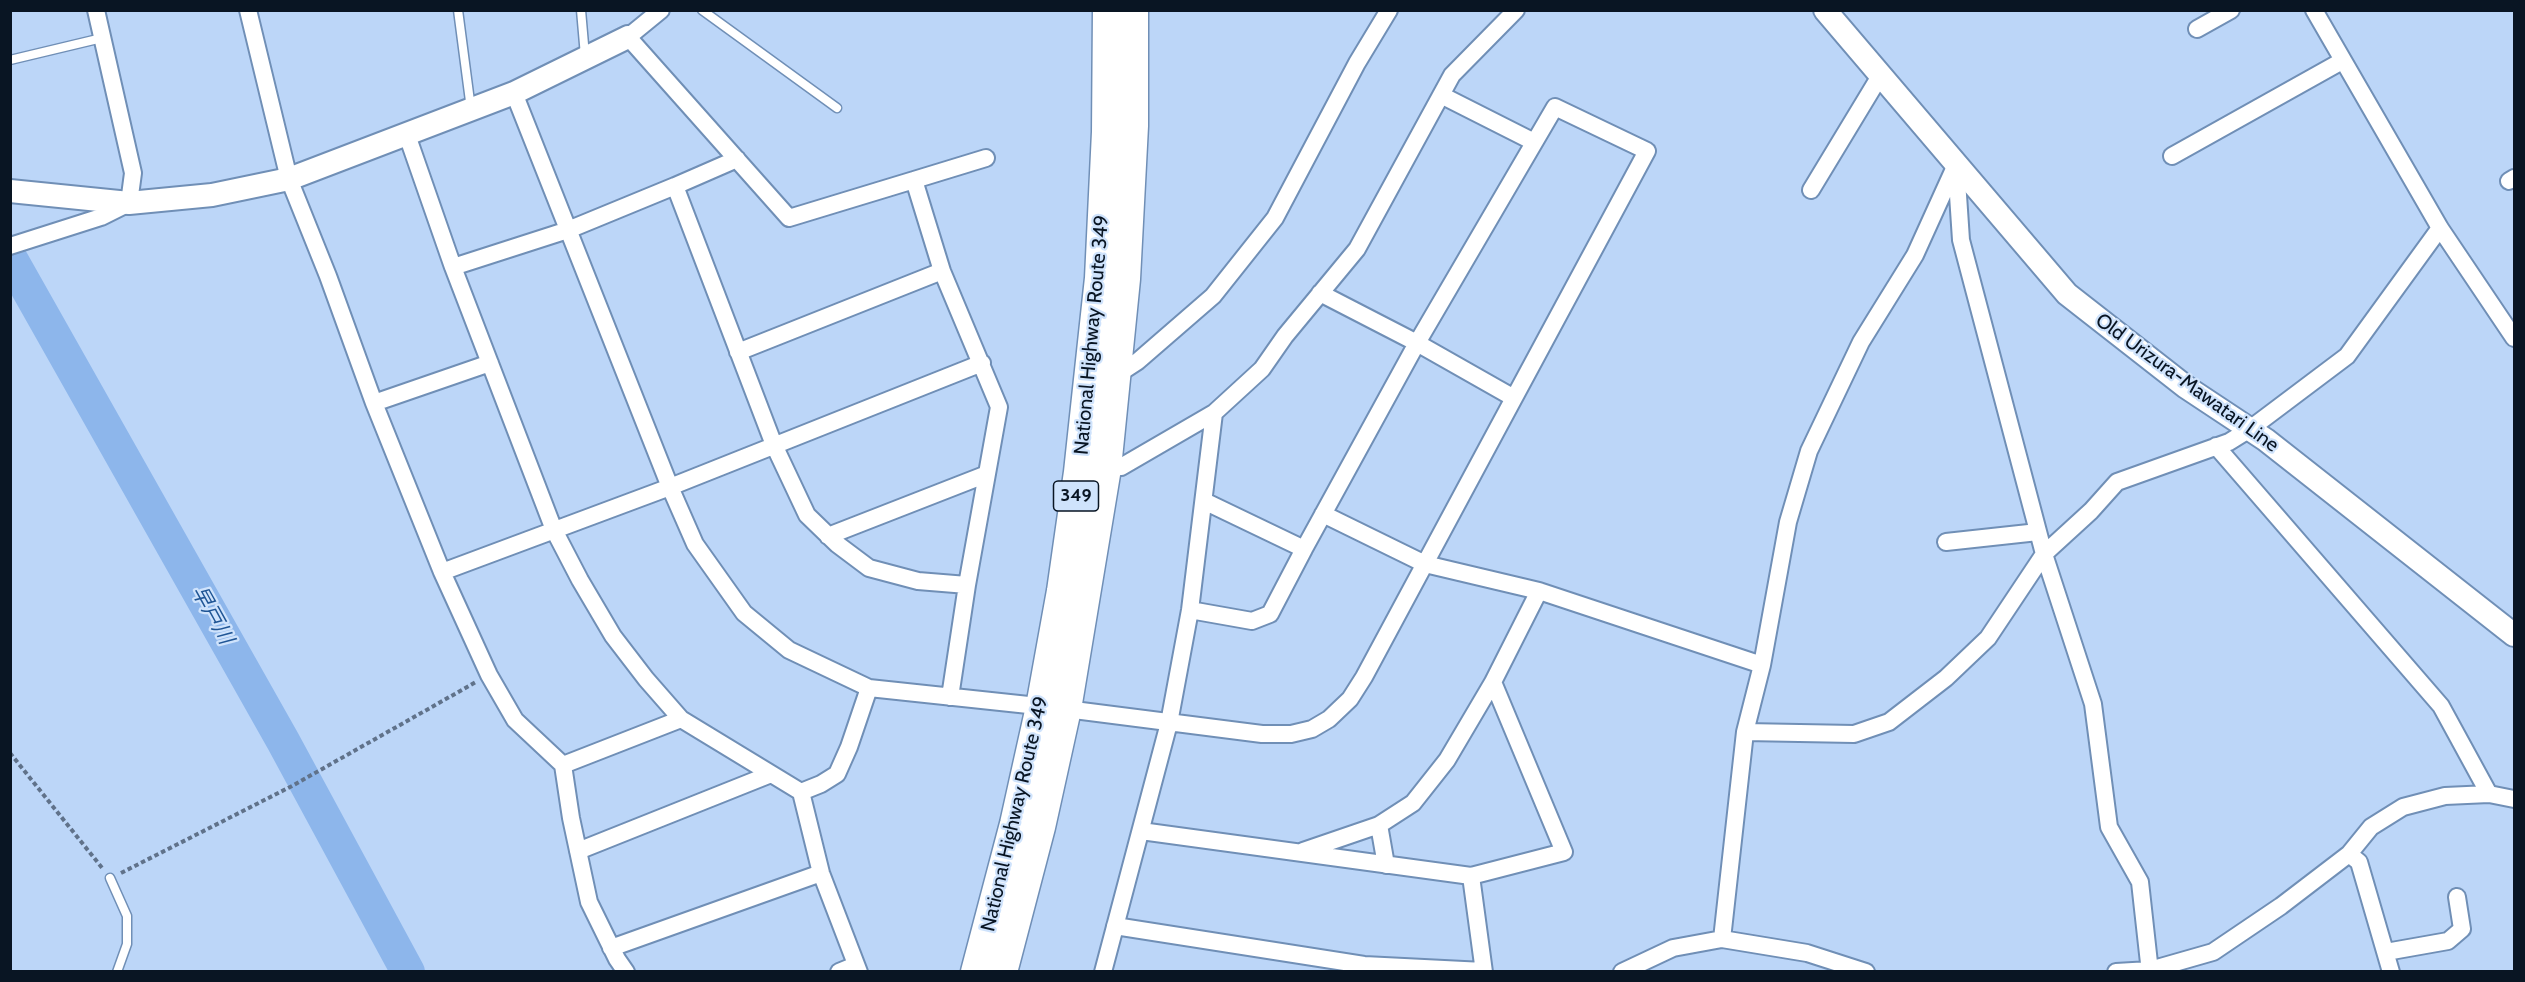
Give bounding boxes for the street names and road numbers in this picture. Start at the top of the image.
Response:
street label: National Highway Route 349 [1070,214,1114,456]
street label: Old Urizura-Mawatari Line [2091,308,2283,458]
road number: 349 [1054,481,1098,511]
street label: National Highway Route 349 [976,694,1054,934]

